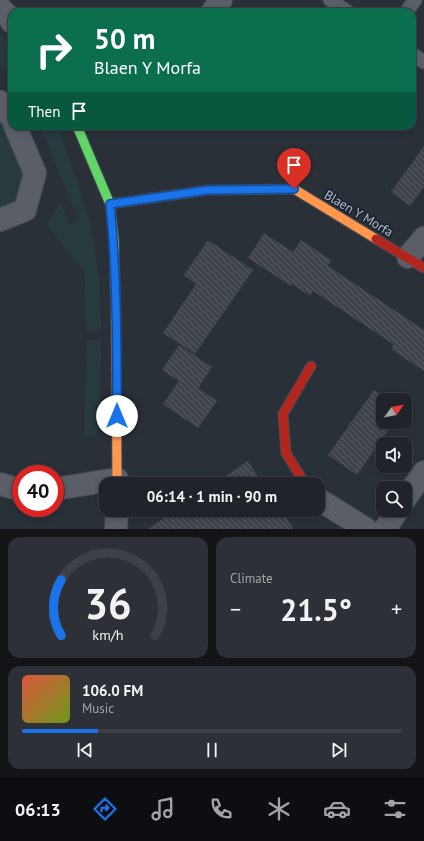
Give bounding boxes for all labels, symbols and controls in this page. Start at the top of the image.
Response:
text: 50 m [94,20,155,57]
icon: right [28,24,80,76]
text: Blaen Y Morfa [94,56,201,79]
icon: arrive [68,100,90,122]
text: Then [28,102,60,121]
pin [277,148,311,189]
icon: arrive [283,154,305,176]
street label: Blaen Y Morfa [321,186,396,241]
north arrow [376,393,412,429]
map controls [376,393,412,517]
position arrow [96,395,138,437]
button: sound [376,437,412,473]
speed limit sign: 40 [12,465,64,517]
button: search [376,481,412,517]
text: 06:14 · 1 min · 90 m [147,487,277,506]
text: Climate [230,570,273,587]
text: 36 [84,576,132,629]
text: 21.5° [280,590,352,629]
text: − [230,595,241,623]
text: + [391,595,402,623]
text: km/h [92,624,124,643]
text: 106.0 FM [82,681,143,700]
text: Music [82,700,114,717]
icon: previous [74,739,96,761]
icon: pause [201,739,223,761]
icon: next [328,739,350,761]
icon: directions [91,795,119,823]
icon: music [149,795,177,823]
icon: phone [207,795,235,823]
icon: climate [265,795,293,823]
icon: car [323,795,351,823]
icon: filters [381,795,409,823]
text: 06:13 [15,798,61,821]

